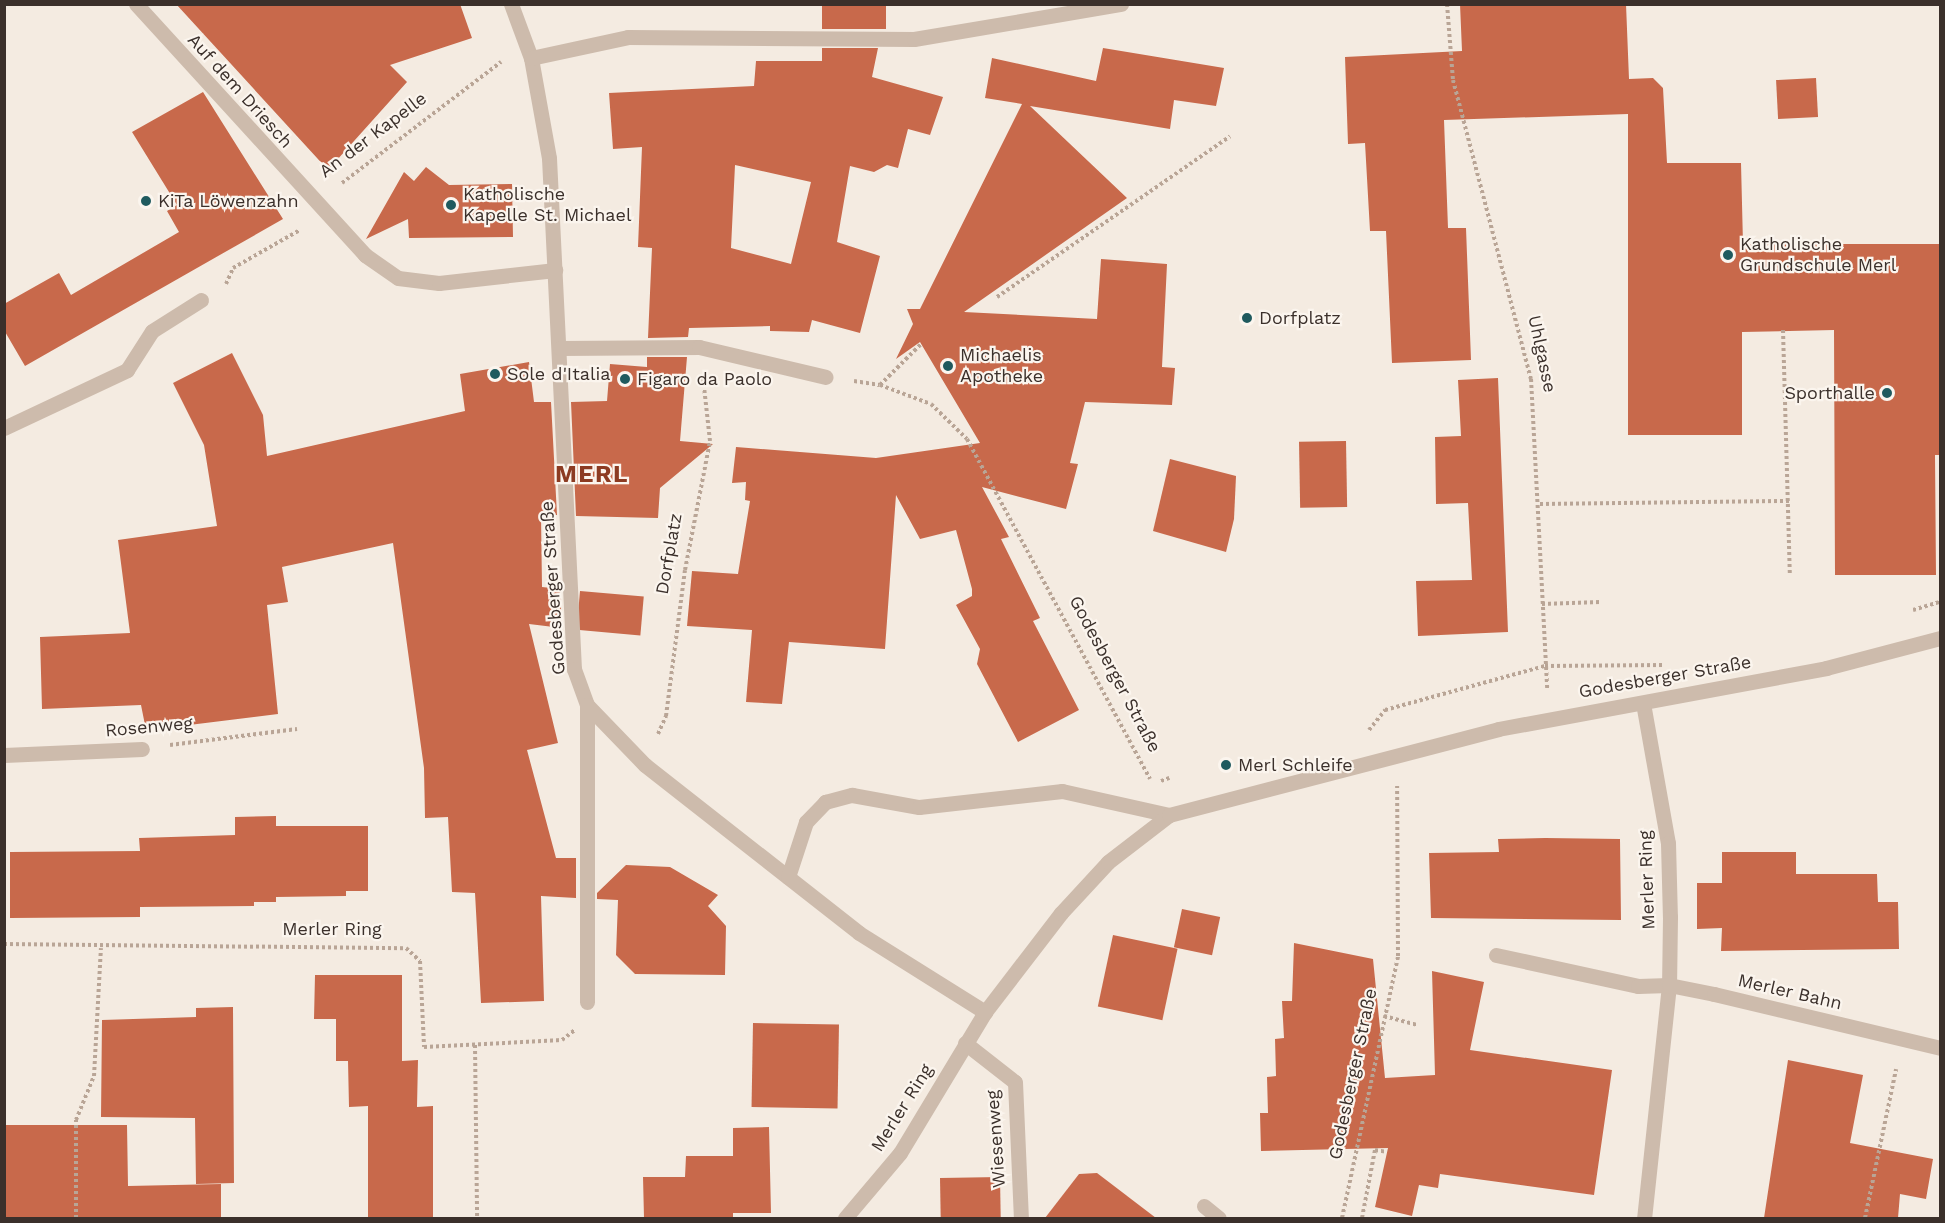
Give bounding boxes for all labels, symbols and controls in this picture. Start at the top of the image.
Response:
street label: Auf dem Driesch [183,29,297,153]
street label: An der Kapelle [315,88,431,182]
place label: Katholische Kapelle St. Michael [463,184,631,226]
place label: KiTa Löwenzahn [158,190,299,212]
marker: KiTa Löwenzahn [139,194,153,208]
marker: Katholische Kapelle St. Michael [444,198,458,212]
place label: Katholische Grundschule Merl [1740,234,1896,276]
marker: Katholische Grundschule Merl [1721,248,1735,262]
place label: Dorfplatz [1259,307,1341,329]
marker: Dorfplatz [1240,311,1254,325]
street label: Uhlgasse [1523,313,1561,395]
place label: Michaelis Apotheke [960,345,1043,388]
marker: Michaelis Apotheke [941,359,955,373]
place label: Sole d'Italia [507,363,610,385]
marker: Sole d'Italia [488,367,502,381]
place label: Figaro da Paolo [637,368,772,390]
marker: Figaro da Paolo [618,372,632,386]
place label: Sporthalle [1784,382,1875,404]
marker: Sporthalle [1880,386,1894,400]
district label: MERL [555,461,629,489]
street label: Godesberger Straße [536,500,570,676]
street label: Dorfplatz [651,512,687,596]
street label: Godesberger Straße [1064,592,1166,756]
street label: Godesberger Straße [1577,651,1753,703]
street label: Rosenweg [104,712,194,742]
place label: Merl Schleife [1238,754,1353,776]
marker: Merl Schleife [1219,758,1233,772]
street label: Merler Ring [1634,830,1660,930]
street label: Merler Ring [282,918,382,940]
street label: Merler Bahn [1736,969,1844,1015]
street label: Godesberger Straße [1324,986,1382,1162]
street label: Merler Ring [866,1060,938,1156]
street label: Wiesenweg [982,1089,1010,1189]

